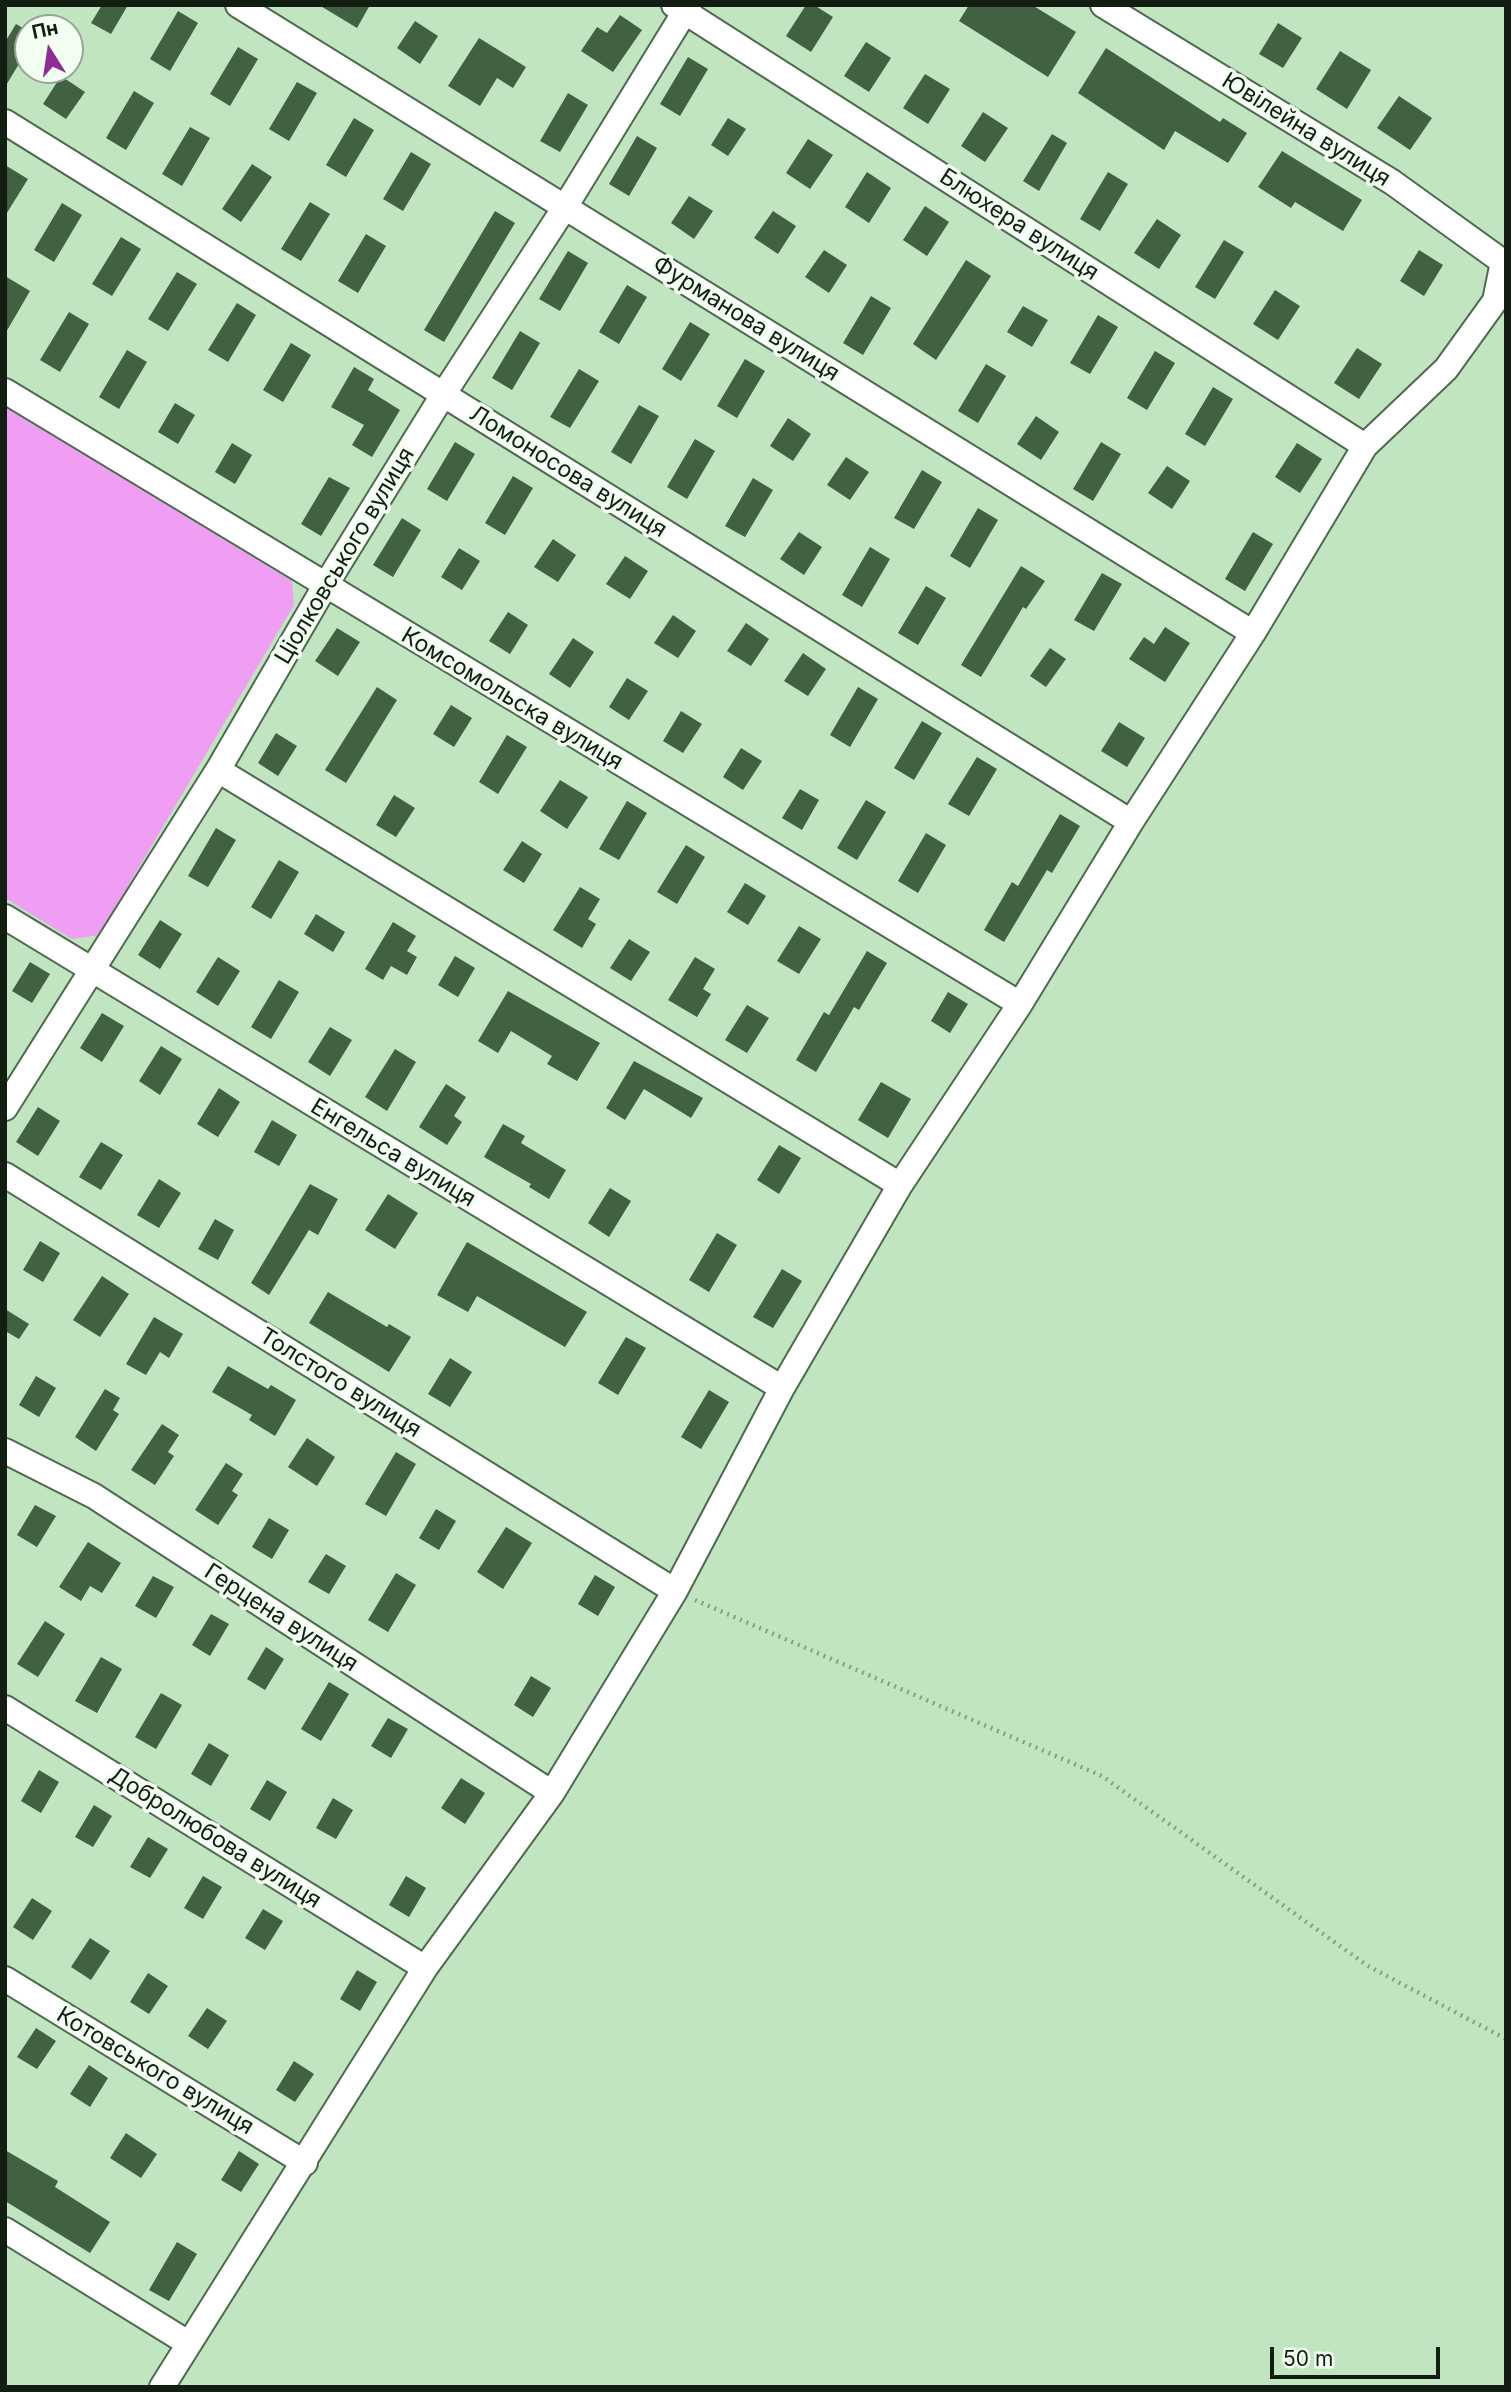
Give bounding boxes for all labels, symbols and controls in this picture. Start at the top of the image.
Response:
north arrow [14,14,84,84]
text: Пн [30,16,60,44]
street label: Ювілейна вулиця [1217,67,1395,193]
street label: Блюхера вулиця [934,163,1104,287]
street label: Фурманова вулиця [648,250,844,388]
street label: Ломоносова вулиця [464,400,672,544]
street label: Ціолковського вулиця [269,443,421,669]
street label: Комсомольска вулиця [396,622,628,776]
street label: Енгельса вулиця [306,1093,480,1213]
street label: Толстого вулиця [254,1322,426,1444]
street label: Герцена вулиця [199,1558,363,1678]
street label: Добролюбова вулиця [104,1761,326,1915]
street label: Котовського вулиця [51,2001,259,2141]
scale bar [1273,2332,1443,2376]
text: 50 m [1283,2346,1333,2371]

